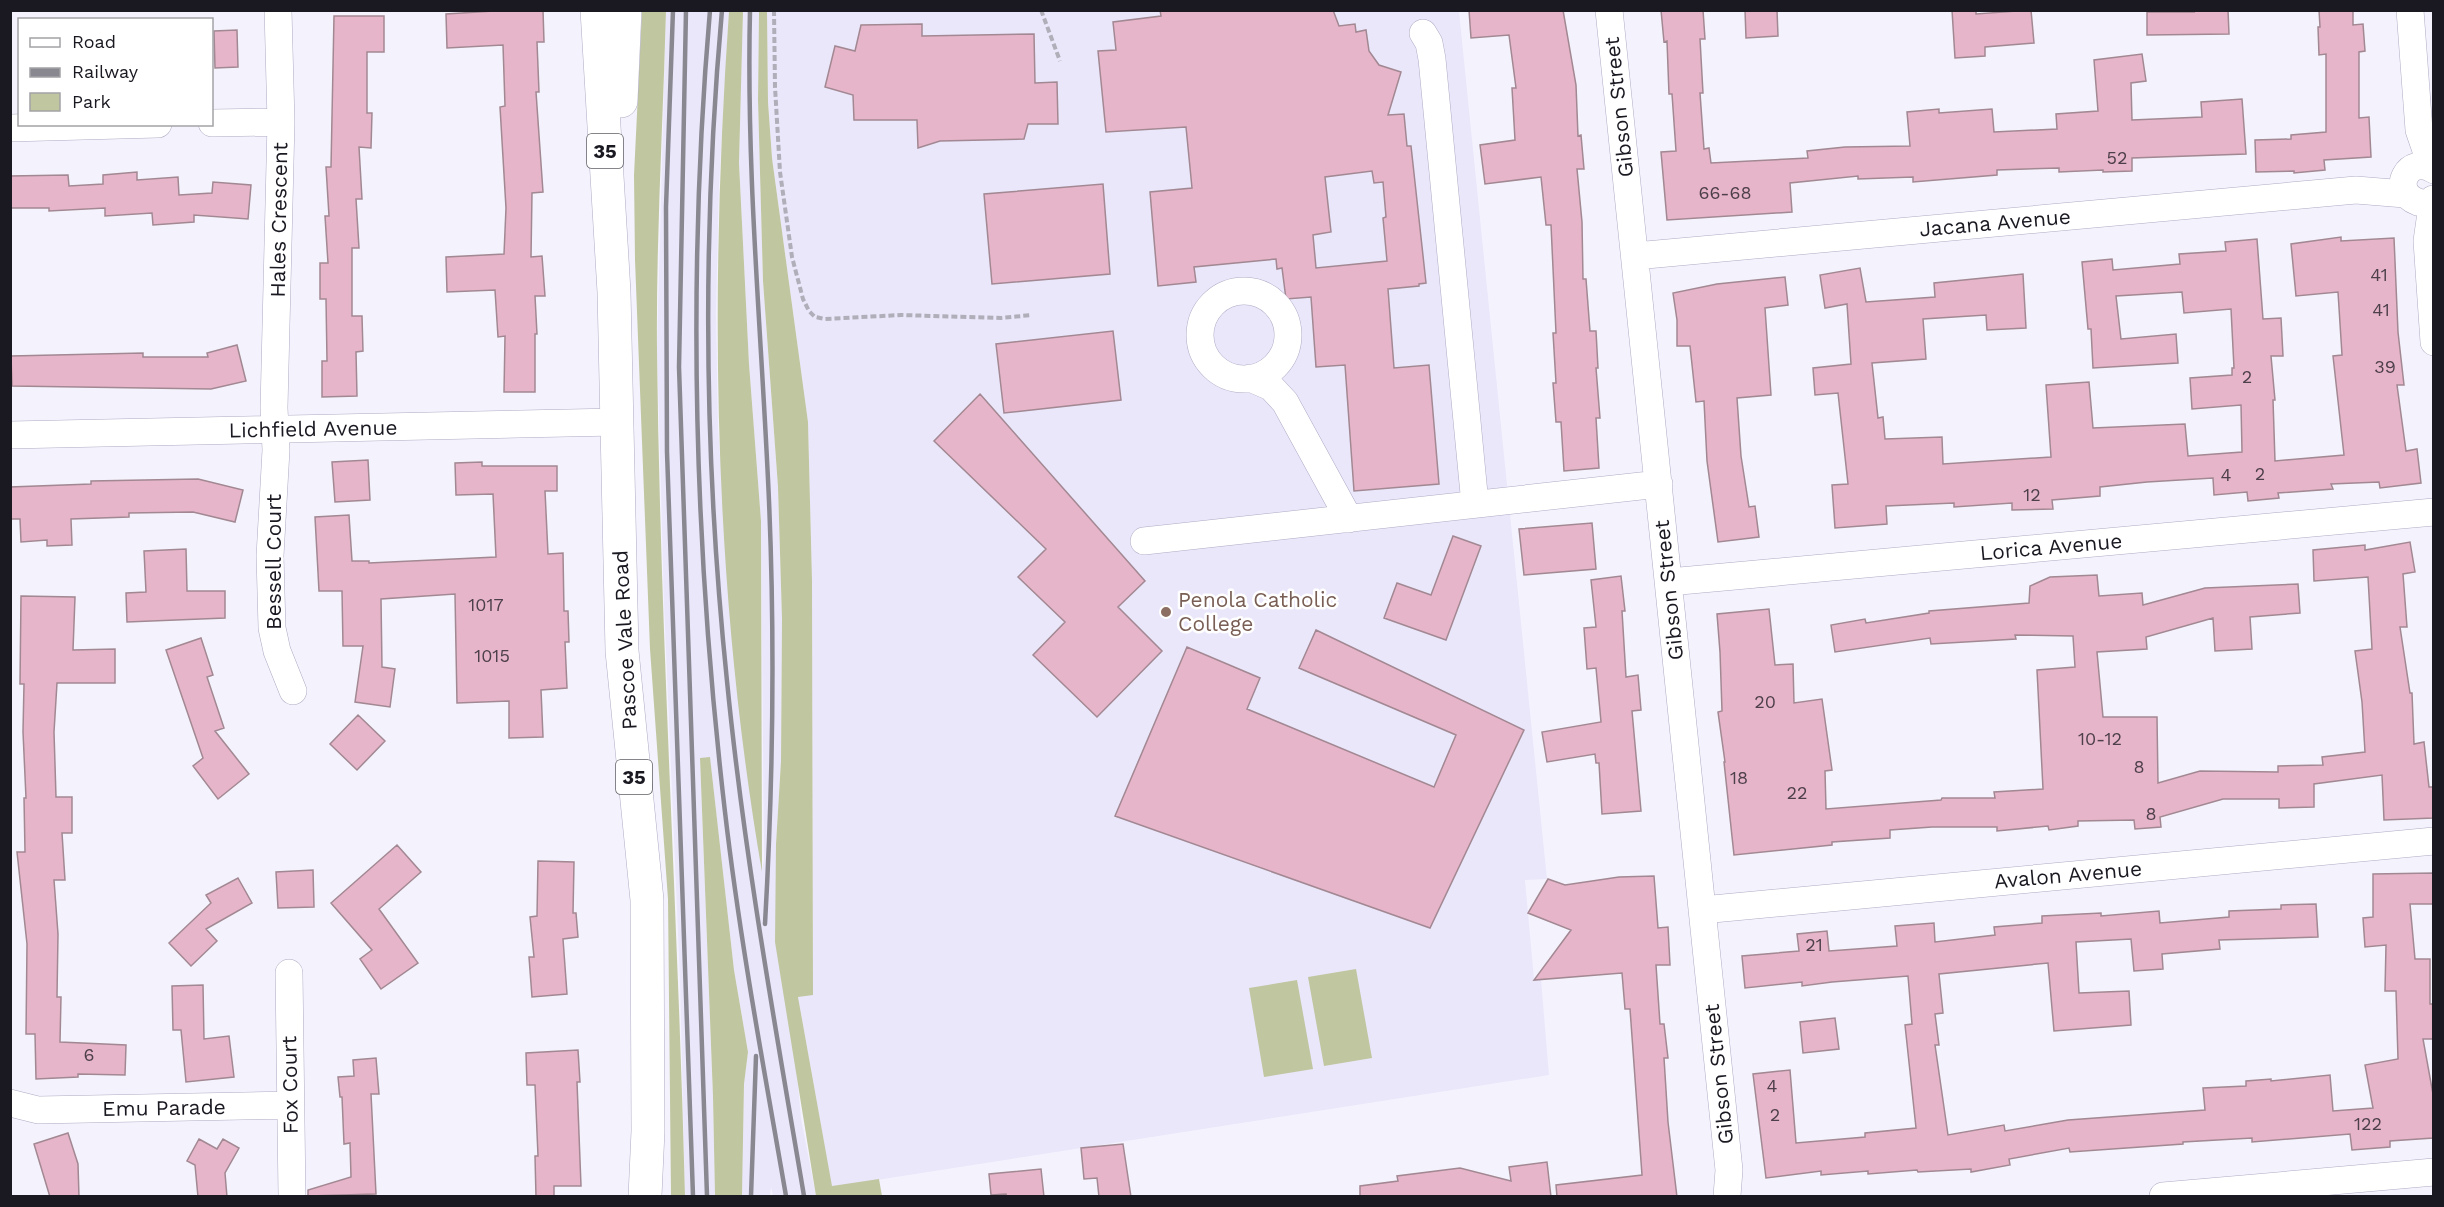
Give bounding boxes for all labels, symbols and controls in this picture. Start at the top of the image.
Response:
legend [18,18,213,126]
text: Road [72,31,116,52]
street label: Gibson Street [1599,35,1638,178]
text: Railway [72,61,139,82]
text: Park [72,91,111,112]
road number: 35 [587,134,623,168]
street label: Hales Crescent [265,142,292,298]
house number: 52 [2107,147,2127,168]
house number: 66-68 [1698,182,1752,203]
street label: Jacana Avenue [1918,203,2072,242]
house number: 41 [2370,264,2388,285]
house number: 41 [2372,299,2390,320]
house number: 39 [2374,356,2396,377]
house number: 2 [2242,366,2252,387]
street label: Lichfield Avenue [228,415,398,442]
house number: 2 [2255,463,2265,484]
house number: 4 [2221,464,2232,485]
house number: 12 [2023,484,2041,505]
street label: Bessell Court [261,494,286,630]
street label: Gibson Street [1649,518,1688,661]
street label: Lorica Avenue [1979,528,2123,565]
street label: Pascoe Vale Road [607,550,642,731]
place label: Penola Catholic College [1178,587,1337,636]
house number: 1017 [468,594,504,615]
marker: Penola Catholic College [1159,605,1173,619]
house number: 1015 [474,645,510,666]
house number: 20 [1754,691,1776,712]
house number: 10-12 [2078,728,2122,749]
house number: 8 [2133,756,2145,777]
road number: 35 [616,760,652,794]
house number: 18 [1730,767,1748,788]
house number: 22 [1787,782,1808,803]
house number: 8 [2145,803,2157,824]
street label: Avalon Avenue [1993,856,2143,893]
house number: 21 [1805,934,1823,955]
street label: Gibson Street [1699,1002,1738,1145]
street label: Fox Court [276,1035,303,1134]
house number: 6 [84,1044,94,1065]
house number: 4 [1767,1075,1778,1096]
street label: Emu Parade [102,1094,226,1121]
house number: 2 [1770,1104,1780,1125]
house number: 122 [2354,1113,2382,1134]

